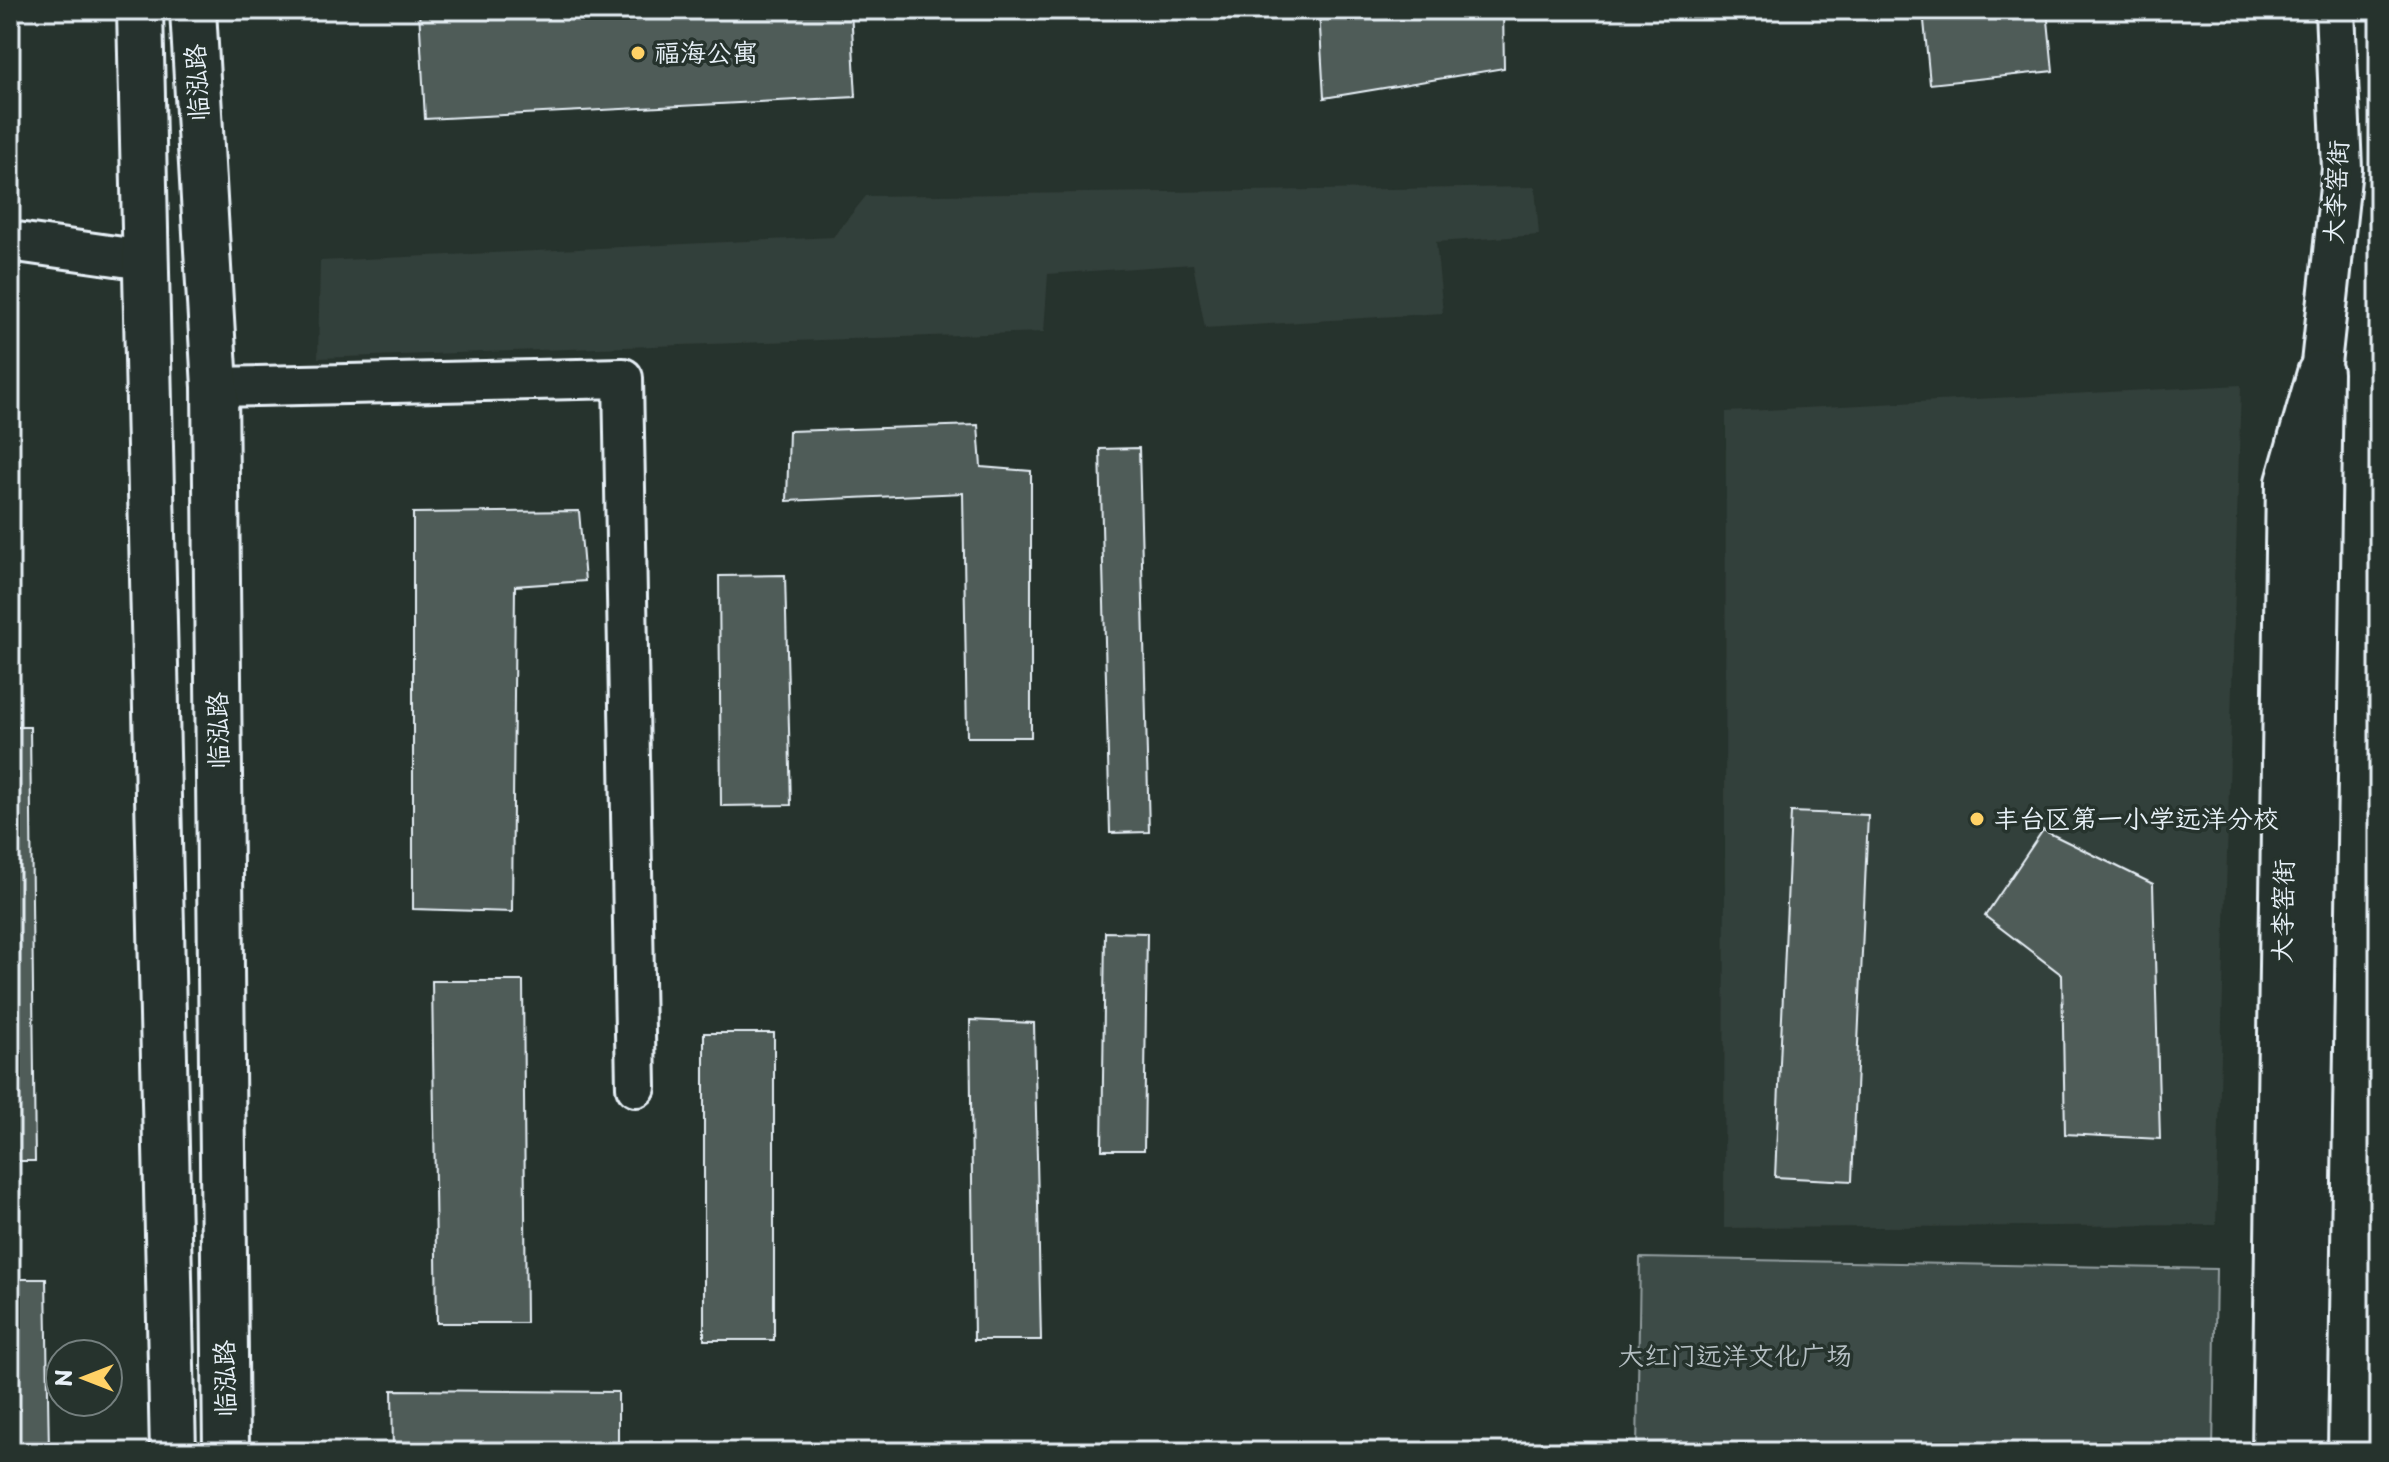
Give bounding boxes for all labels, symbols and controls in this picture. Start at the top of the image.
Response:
place label: 福海公寓 [654,32,758,71]
street label: 临泓路 [174,43,217,123]
marker: 福海公寓 [629,44,647,62]
street label: 大李窑街 [2312,139,2357,245]
street label: 临泓路 [196,692,237,770]
place label: 丰台区第一小学远洋分校 [1993,798,2279,837]
marker: 丰台区第一小学远洋分校 [1968,810,1986,828]
street label: 大李窑街 [2261,859,2302,963]
park label: 大红门远洋文化广场 [1618,1335,1852,1374]
north arrow [44,1338,124,1418]
street label: 临泓路 [203,1340,244,1418]
text: N [46,1369,79,1387]

